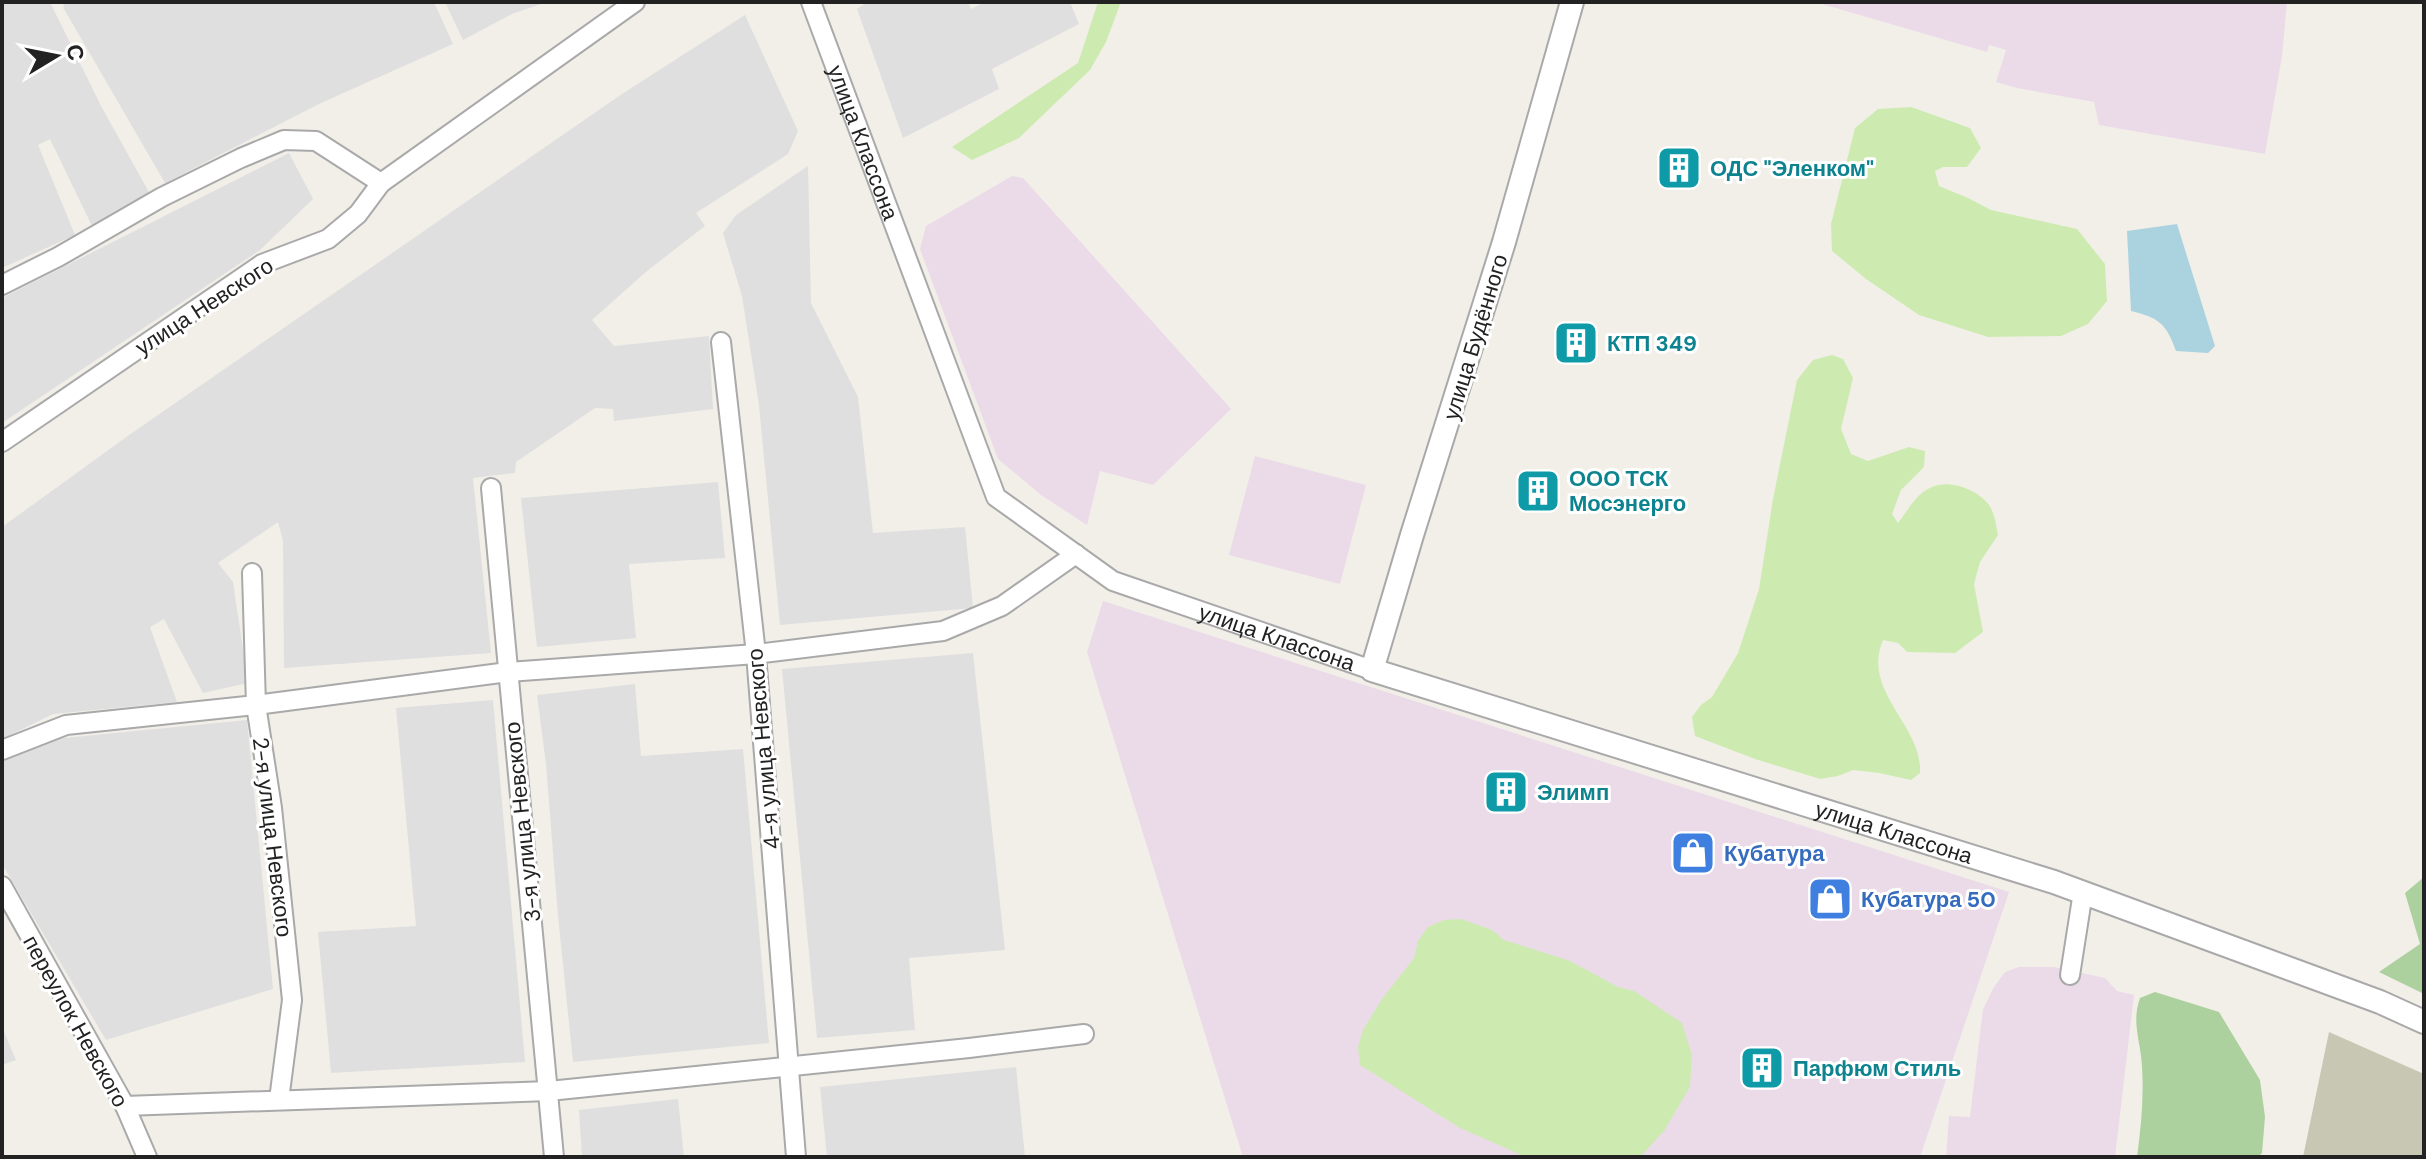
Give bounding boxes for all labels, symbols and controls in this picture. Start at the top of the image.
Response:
north arrow [16,16,96,96]
text: С [60,42,91,63]
street label: улица Классона [821,61,905,225]
building icon: ОДС "Эленком" [1655,144,1703,192]
place label: ОДС "Эленком" [1710,154,1874,183]
street label: улица Невского [130,251,279,362]
street label: улица Будённого [1436,251,1514,424]
building icon: КТП 349 [1552,319,1600,367]
place label: КТП 349 [1607,329,1697,358]
place label: ООО ТСК Мосэнерго [1569,464,1686,518]
building icon: ООО ТСК Мосэнерго [1514,467,1562,515]
street label: улица Классона [1195,598,1360,678]
street label: 4-я улица Невского [740,647,787,851]
street label: 3-я улица Невского [498,720,547,924]
street label: 2-я улица Невского [246,735,299,939]
building icon: Элимп [1482,768,1530,816]
place label: Элимп [1537,778,1609,807]
street label: улица Классона [1812,795,1977,871]
shop icon: Кубатура [1669,829,1717,877]
place label: Кубатура [1724,839,1825,868]
shop icon: Кубатура 50 [1806,875,1854,923]
place label: Кубатура 50 [1861,885,1996,914]
street label: переулок Невского [16,930,135,1112]
building icon: Парфюм Стиль [1738,1044,1786,1092]
place label: Парфюм Стиль [1793,1054,1961,1083]

